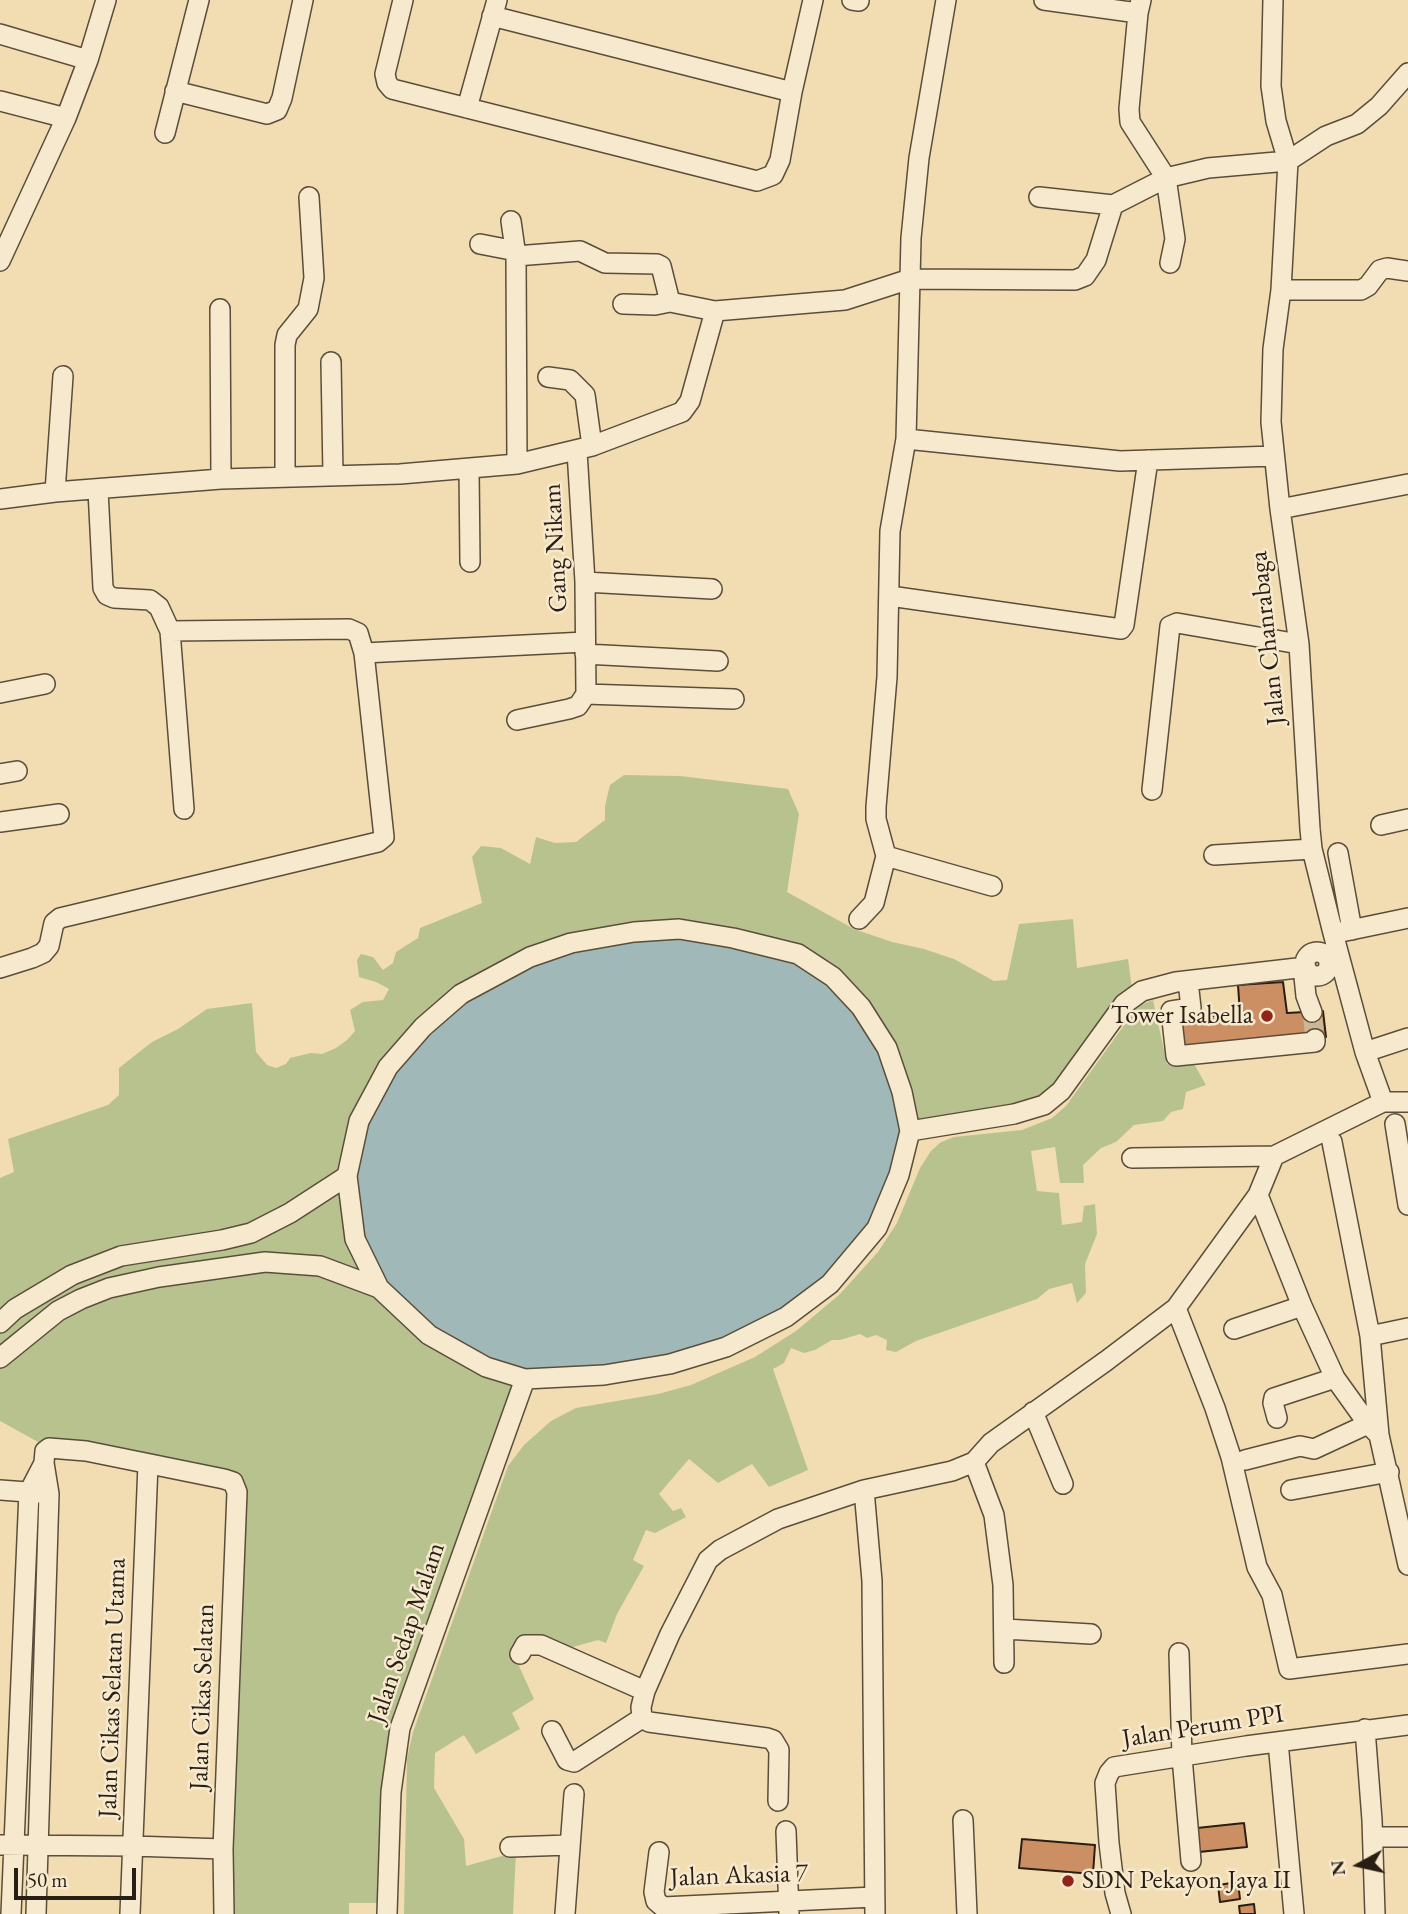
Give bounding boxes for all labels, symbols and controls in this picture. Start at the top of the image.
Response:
street label: Gang Nikam [537,483,575,613]
street label: Jalan Chanrabaga [1243,550,1293,726]
place label: Tower Isabella [1111,1000,1253,1032]
marker: Tower Isabella [1259,1008,1275,1024]
street label: Jalan Sedap Malam [361,1539,453,1727]
street label: Jalan Cikas Selatan Utama [93,1557,133,1819]
street label: Jalan Cikas Selatan [184,1603,222,1791]
street label: Jalan Perum PPI [1120,1699,1286,1755]
north arrow [1324,1830,1394,1900]
scale bar [18,1854,140,1898]
street label: Jalan Akasia 7 [669,1858,809,1894]
text: N [1324,1859,1351,1877]
place label: SDN Pekayon Jaya II [1082,1865,1291,1897]
text: 50 m [27,1866,68,1893]
marker: SDN Pekayon Jaya II [1060,1873,1076,1889]

